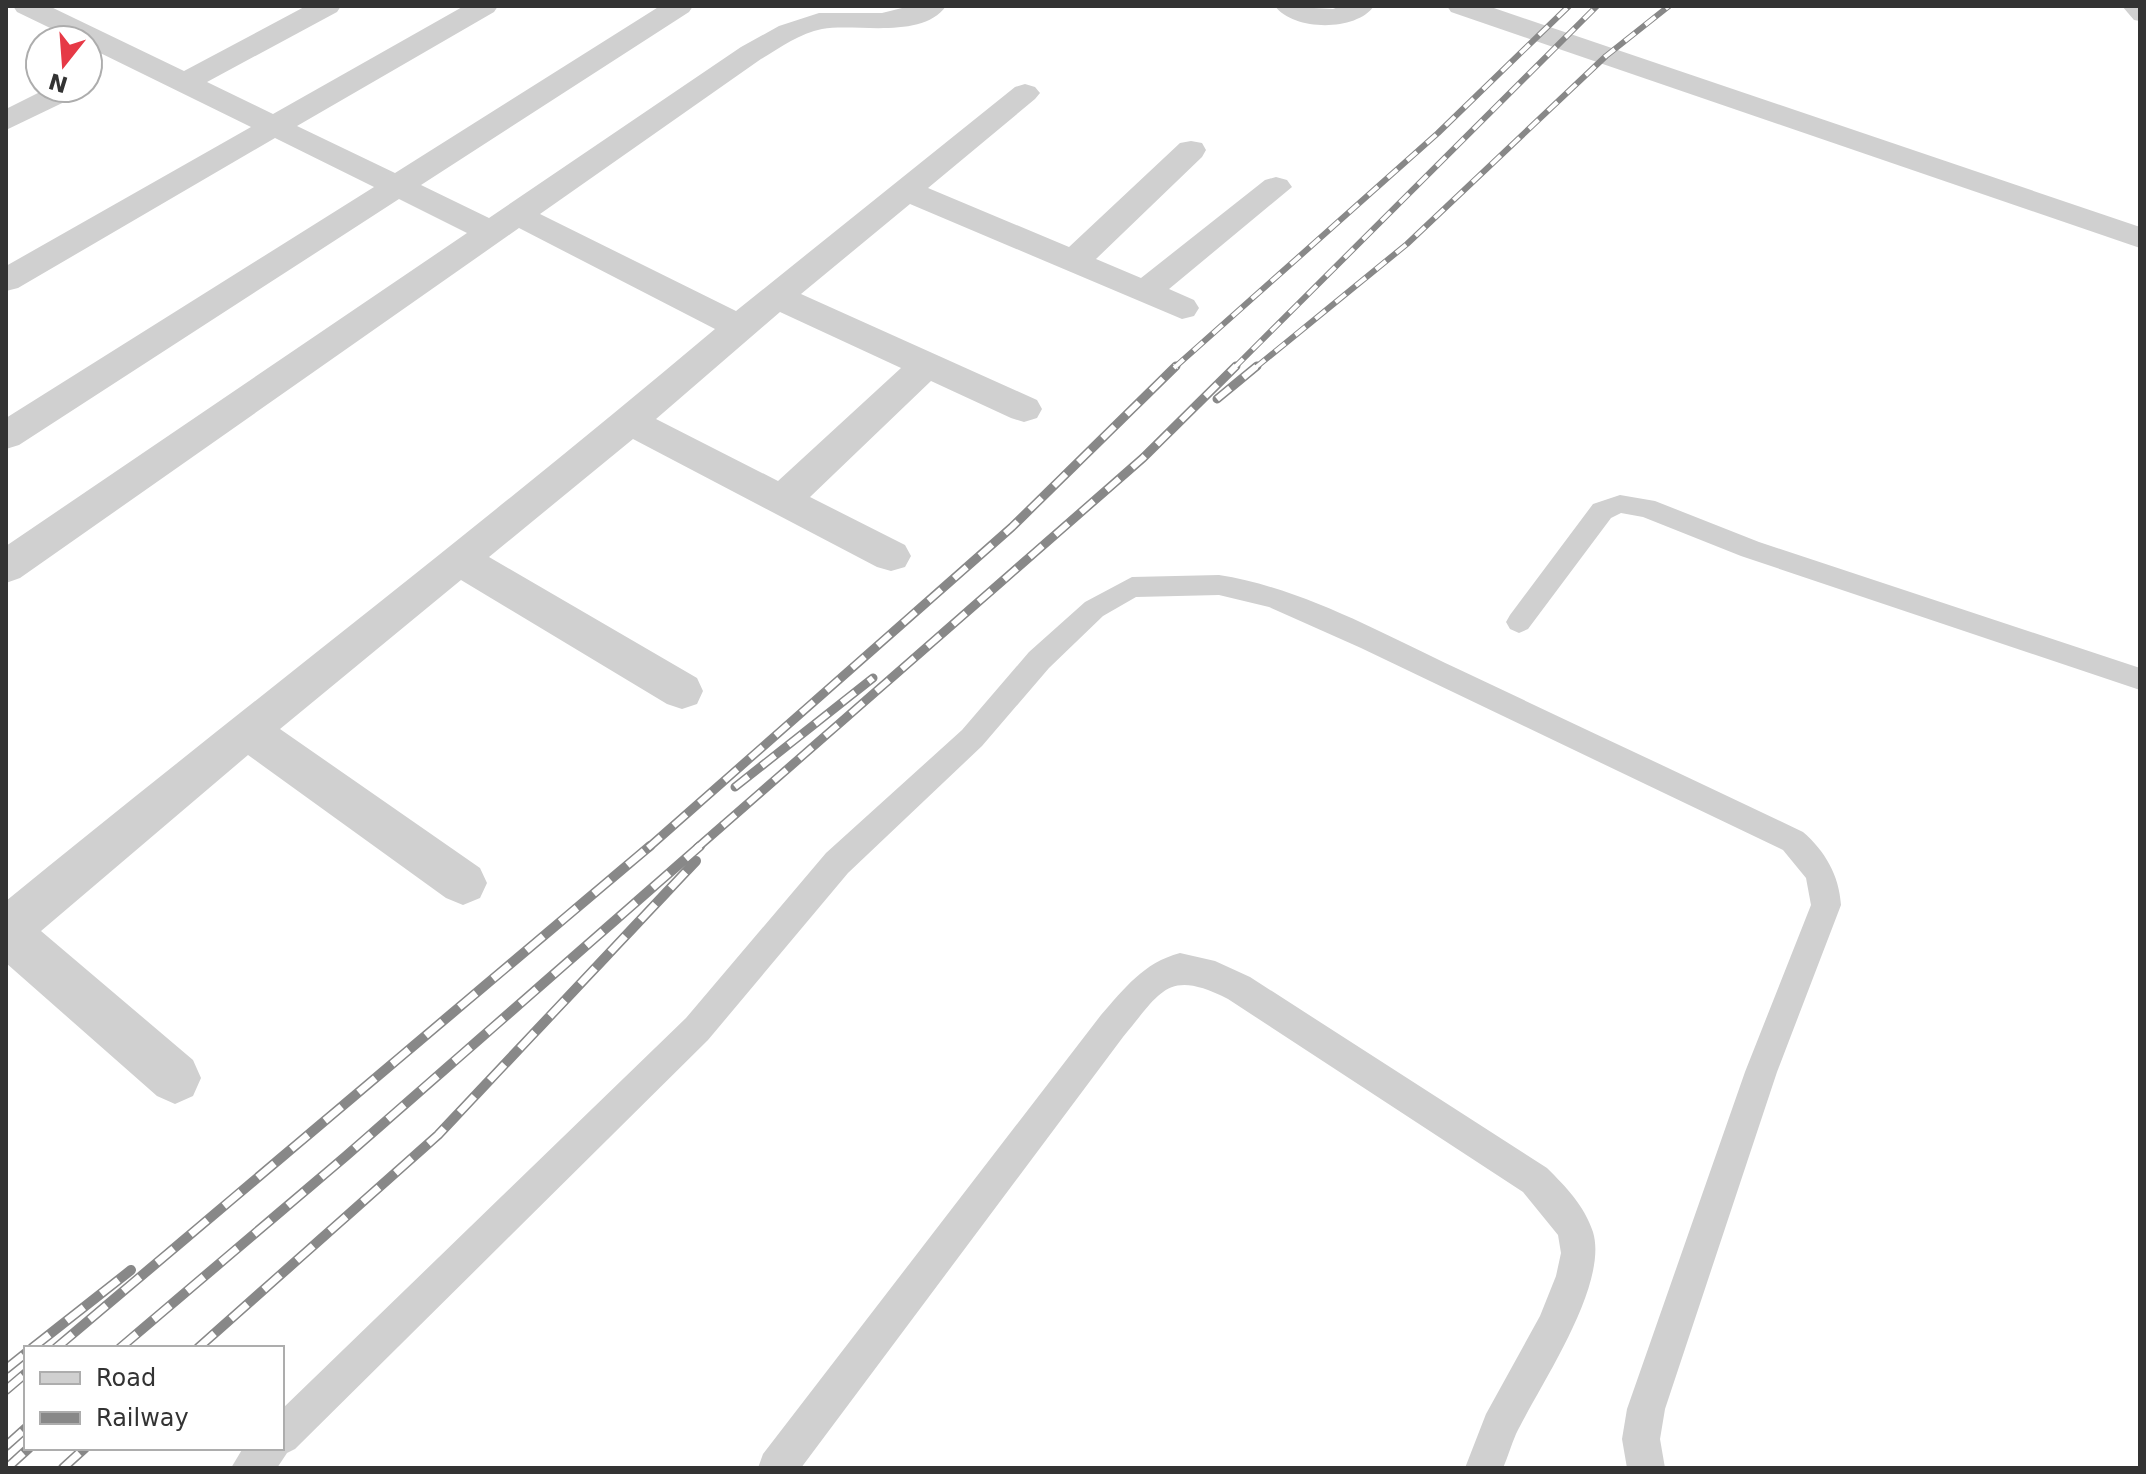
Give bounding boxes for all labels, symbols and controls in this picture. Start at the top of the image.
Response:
north arrow [24,24,104,104]
text: N [46,68,71,97]
legend [24,1346,284,1450]
text: Road [96,1364,156,1392]
text: Railway [96,1404,189,1432]

